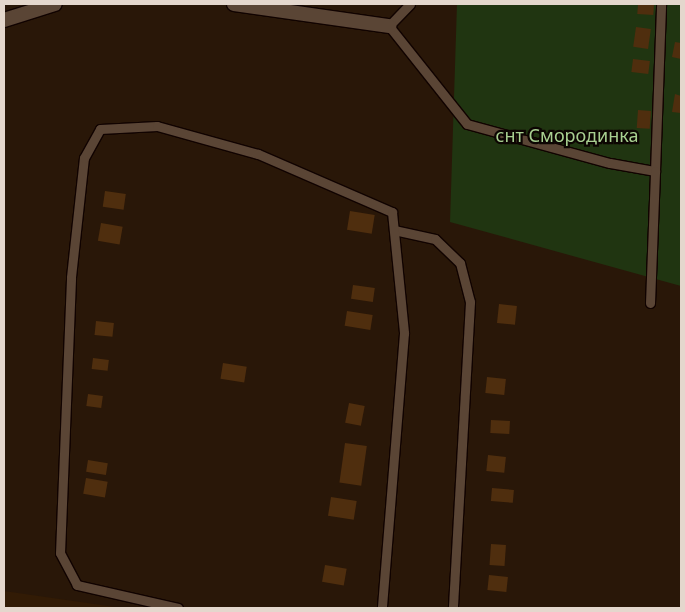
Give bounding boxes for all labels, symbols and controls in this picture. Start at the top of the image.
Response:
park label: снт Смородинка [496,124,638,146]

